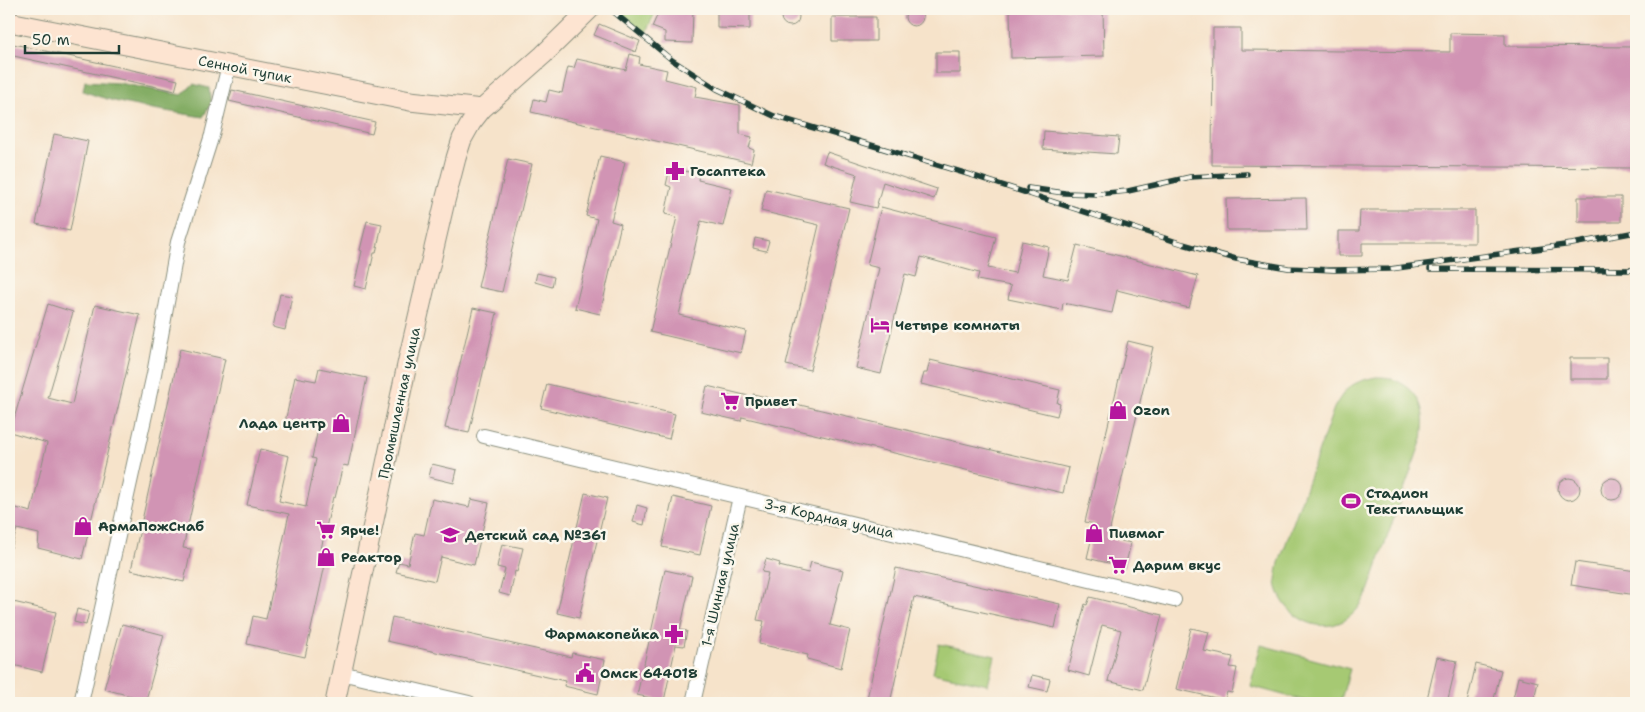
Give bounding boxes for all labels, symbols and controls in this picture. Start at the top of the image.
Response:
scale bar [25,22,119,54]
text: 50 m [32,30,70,50]
street label: Сенной тупик [197,51,294,87]
pharmacy icon: Госаптека [664,160,686,182]
place label: Госаптека [690,162,766,180]
hotel icon: Четыре комнаты [869,314,891,336]
place label: Четыре комнаты [895,316,1020,334]
street label: Промышленная улица [374,325,424,480]
supermarket icon: Привет [719,390,741,412]
place label: Привет [745,392,798,410]
shop icon: Ozon [1107,399,1129,421]
place label: Ozon [1133,401,1170,419]
shop icon: Лада центр [330,412,352,434]
place label: Лада центр [239,414,326,432]
place label: Стадион Текстильщик [1366,484,1464,518]
sports icon: Стадион Текстильщик [1340,490,1362,512]
street label: 3-я Кордная улица [762,494,896,542]
shop icon: АрмаПожСнаб [72,515,94,537]
place label: АрмаПожСнаб [98,517,204,535]
supermarket icon: Ярче! [315,519,337,541]
place label: Ярче! [341,521,379,539]
street label: 1-я Шинная улица [697,521,743,648]
shop icon: Пивмаг [1083,522,1105,544]
school or university icon: Детский сад №361 [439,524,461,546]
place label: Пивмаг [1109,524,1165,542]
place label: Детский сад №361 [465,526,606,544]
shop icon: Реактор [315,546,337,568]
place label: Реактор [341,548,402,566]
supermarket icon: Дарим вкус [1107,554,1129,576]
place label: Дарим вкус [1133,556,1221,574]
pharmacy icon: Фармакопейка [663,623,685,645]
place label: Фармакопейка [545,625,659,643]
public building icon: Омск 644018 [574,662,596,684]
place label: Омск 644018 [600,664,698,682]

